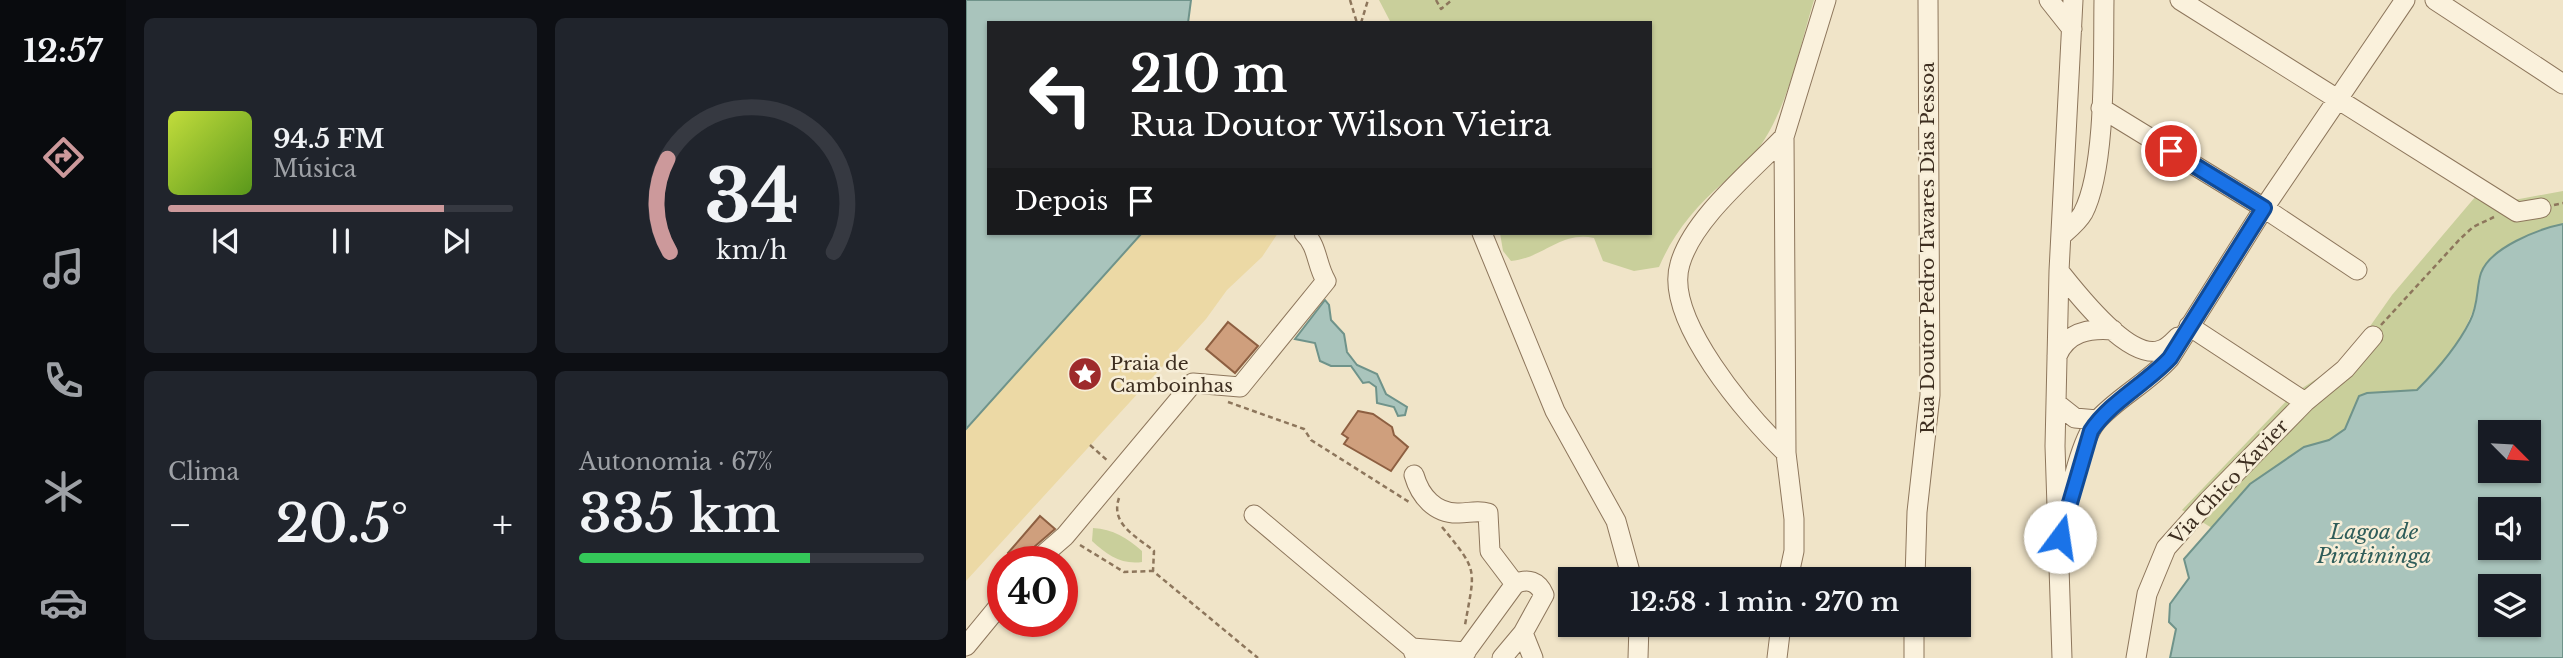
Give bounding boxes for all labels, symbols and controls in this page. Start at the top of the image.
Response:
text: 12:57 [23,31,103,71]
text: 210 m [1130,44,1288,105]
icon: left [1015,49,1106,140]
street label: Rua Doutor Pedro Tavares Dias Pessoa [1916,62,1939,434]
text: Rua Doutor Wilson Vieira [1130,105,1551,145]
pin [2141,121,2201,181]
text: 94.5 FM [273,123,385,155]
icon: arrive [2152,132,2190,170]
icon: directions [39,133,88,182]
text: 34 [704,151,799,242]
text: Música [273,155,356,183]
icon: arrive [1122,182,1160,220]
text: Depois [1015,185,1108,217]
icon: previous [207,222,245,260]
icon: pause [322,222,360,260]
icon: next [437,222,475,260]
text: km/h [716,235,787,266]
icon: music [39,244,88,293]
place label: Praia de Camboinhas [1110,352,1233,397]
place icon: Praia de Camboinhas [1066,355,1104,393]
icon: phone [39,356,88,405]
street label: Via Chico Xavier [2164,414,2293,550]
north arrow [2478,420,2541,483]
map controls [2478,420,2541,637]
text: Autonomia · 67% [579,448,773,476]
text: Clima [168,458,239,486]
icon: climate [39,467,88,516]
text: 335 km [579,482,780,546]
text: 20.5° [276,492,408,556]
button: sound [2478,497,2541,560]
position arrow [2023,500,2097,574]
text: − [168,501,192,548]
text: + [492,501,513,548]
water label: Lagoa de Piratininga [2316,519,2431,569]
speed limit sign: 40 [987,546,1078,637]
button: layers [2478,574,2541,637]
icon: car [39,578,88,627]
text: 12:58 · 1 min · 270 m [1630,586,1899,618]

